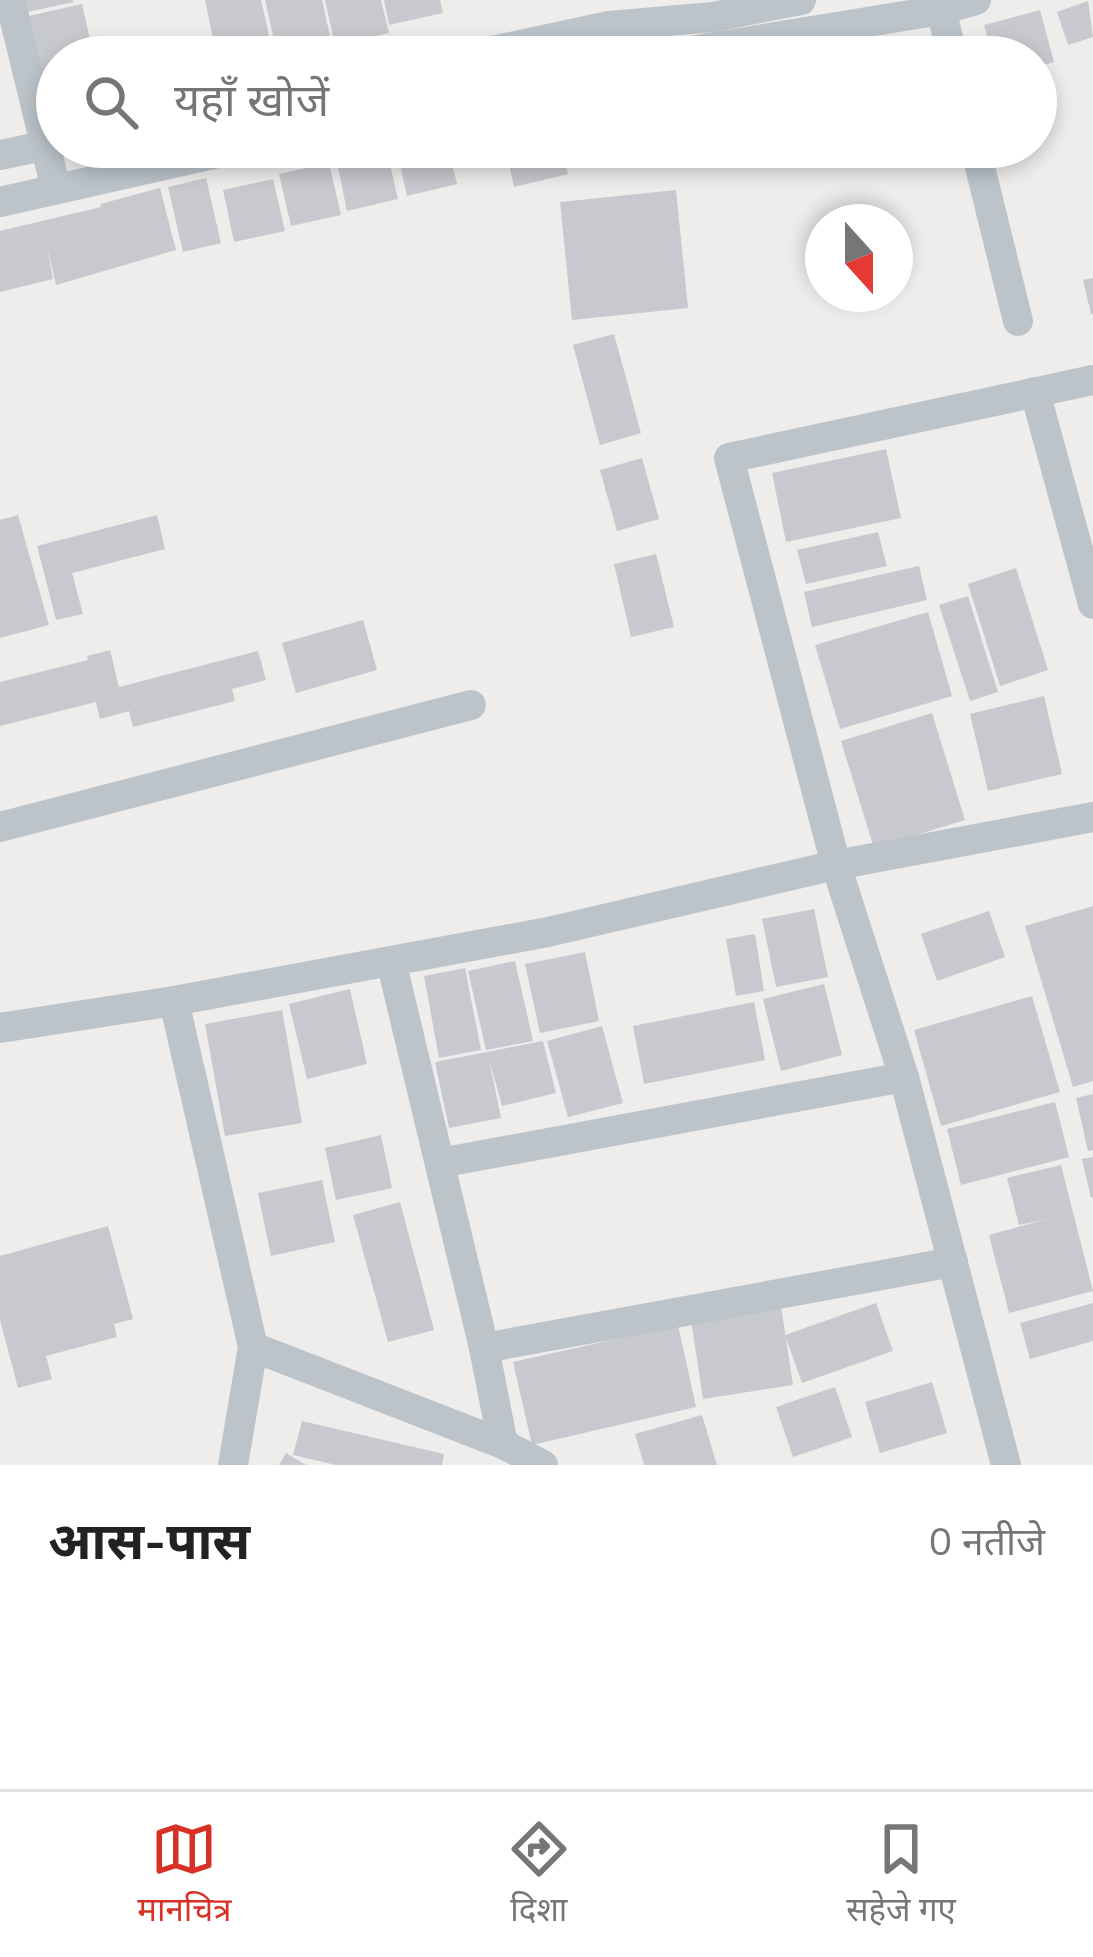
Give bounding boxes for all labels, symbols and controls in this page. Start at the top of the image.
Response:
search box [36,36,1057,168]
icon: search [78,69,144,135]
text: यहाँ खोजें [174,71,329,132]
north arrow [805,204,913,312]
text: आस-पास [48,1507,250,1577]
text: 0 नतीजे [929,1516,1045,1569]
tab: मानचित्र [137,1816,232,1934]
tab: दिशा [506,1816,572,1934]
tab: सहेजे गए [846,1816,956,1934]

